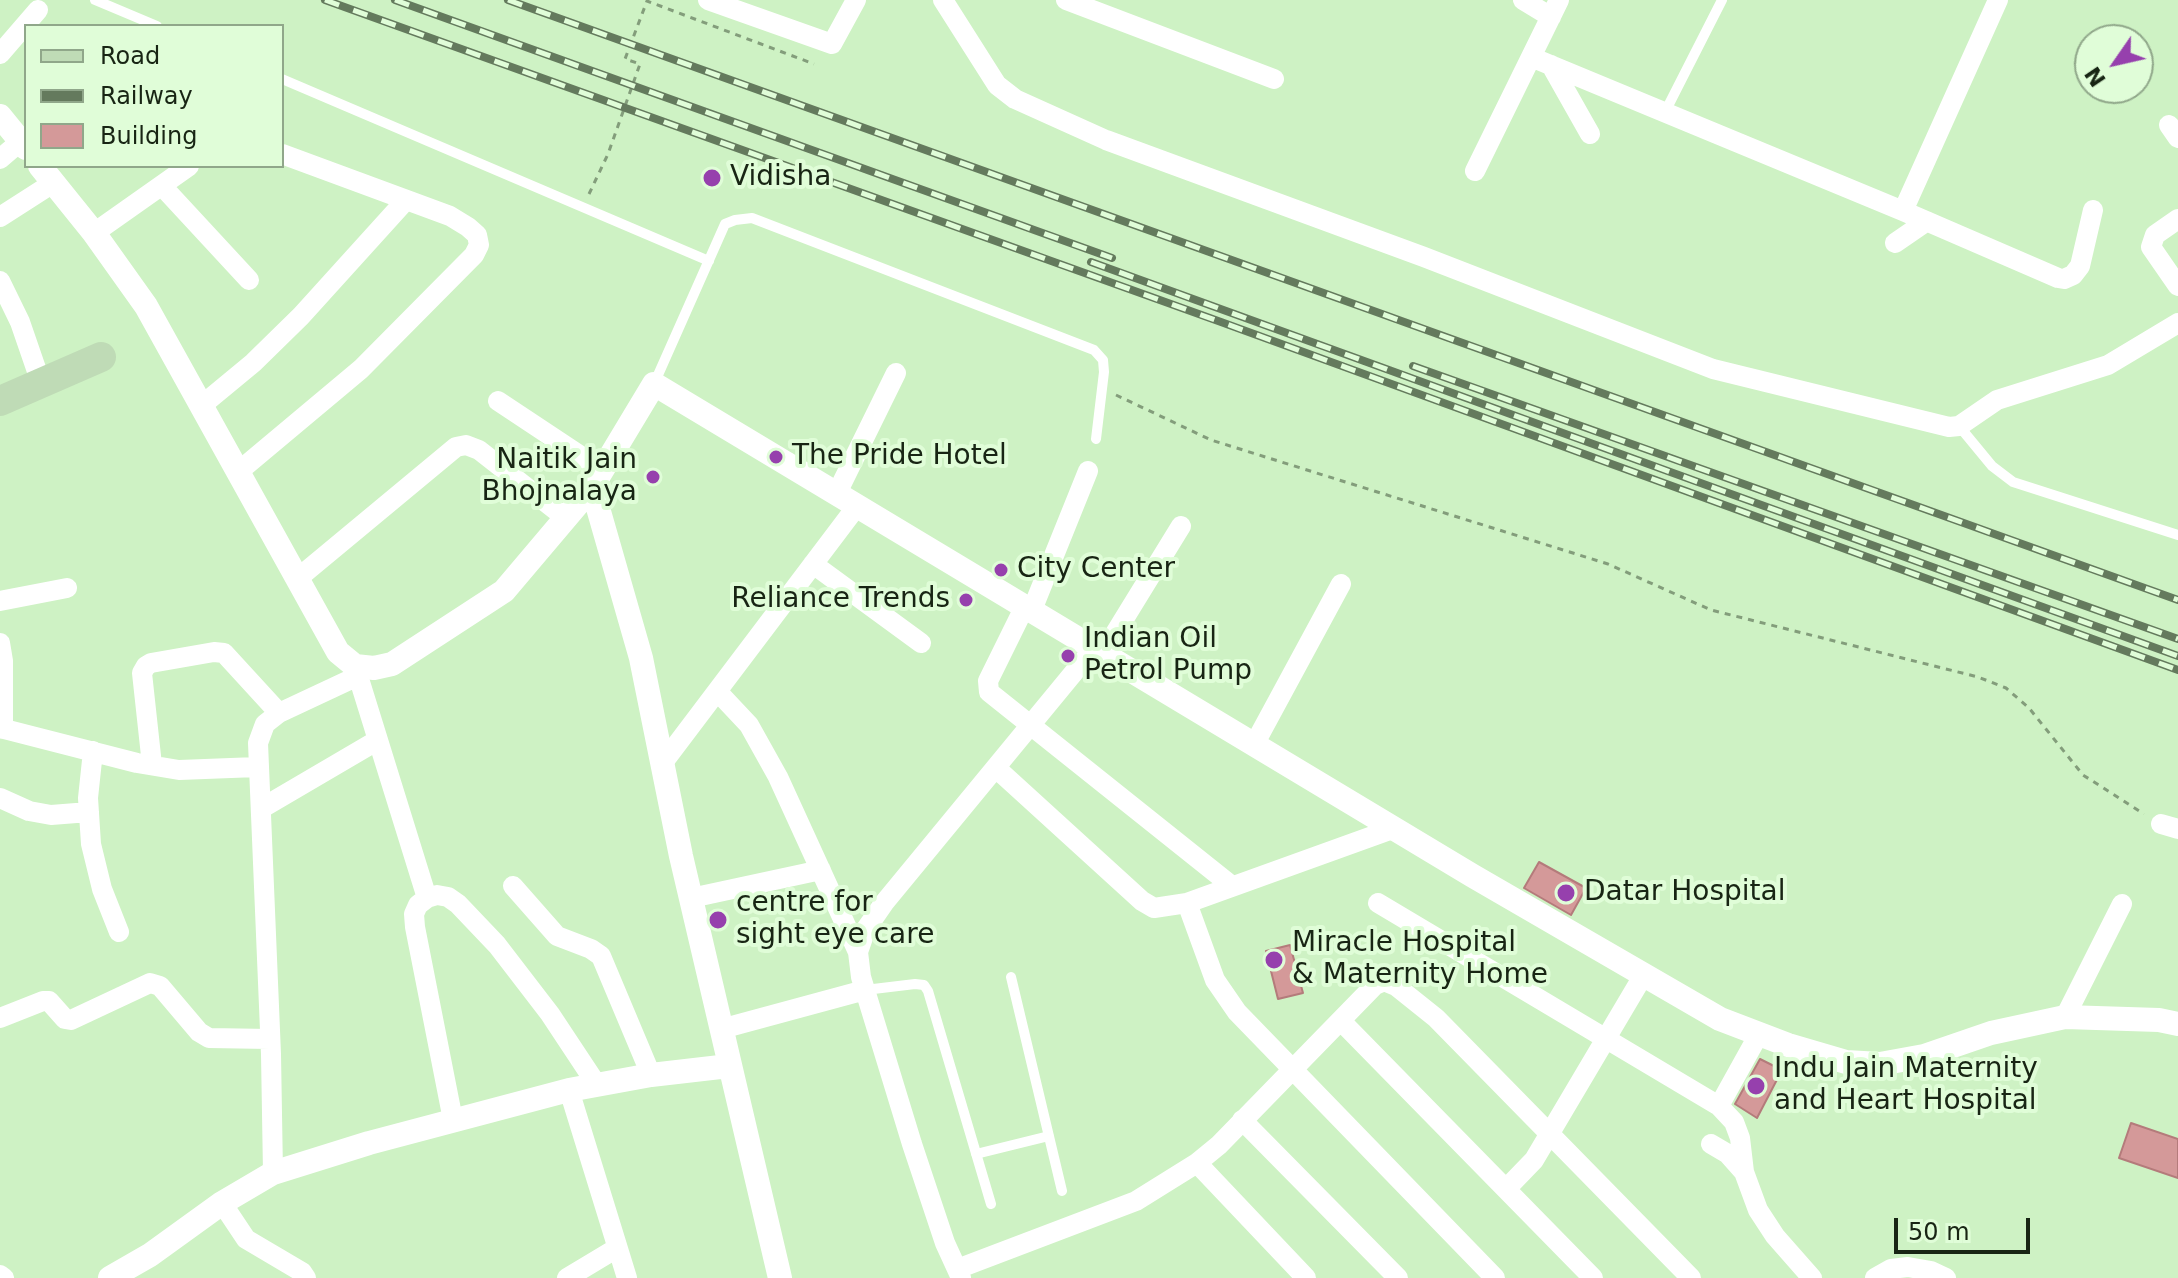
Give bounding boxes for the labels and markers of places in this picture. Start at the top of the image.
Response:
place label: Vidisha [730,161,831,195]
marker: Vidisha [701,167,723,189]
place label: The Pride Hotel [792,440,1007,474]
place label: Naitik Jain Bhojnalaya [482,444,637,510]
marker: The Pride Hotel [767,448,785,466]
marker: Naitik Jain Bhojnalaya [644,468,662,486]
place label: City Center [1017,553,1175,587]
marker: City Center [992,561,1010,579]
place label: Reliance Trends [731,583,950,617]
marker: Reliance Trends [957,591,975,609]
place label: Indian Oil Petrol Pump [1084,623,1252,689]
marker: Indian Oil Petrol Pump [1059,647,1077,665]
place label: Datar Hospital [1584,876,1786,910]
marker: Datar Hospital [1555,882,1577,904]
place label: centre for sight eye care [736,887,934,953]
marker: centre for sight eye care [707,909,729,931]
place label: Miracle Hospital & Maternity Home [1292,927,1548,993]
marker: Miracle Hospital & Maternity Home [1263,949,1285,971]
place label: Indu Jain Maternity and Heart Hospital [1774,1053,2038,1119]
marker: Indu Jain Maternity and Heart Hospital [1745,1075,1767,1097]

